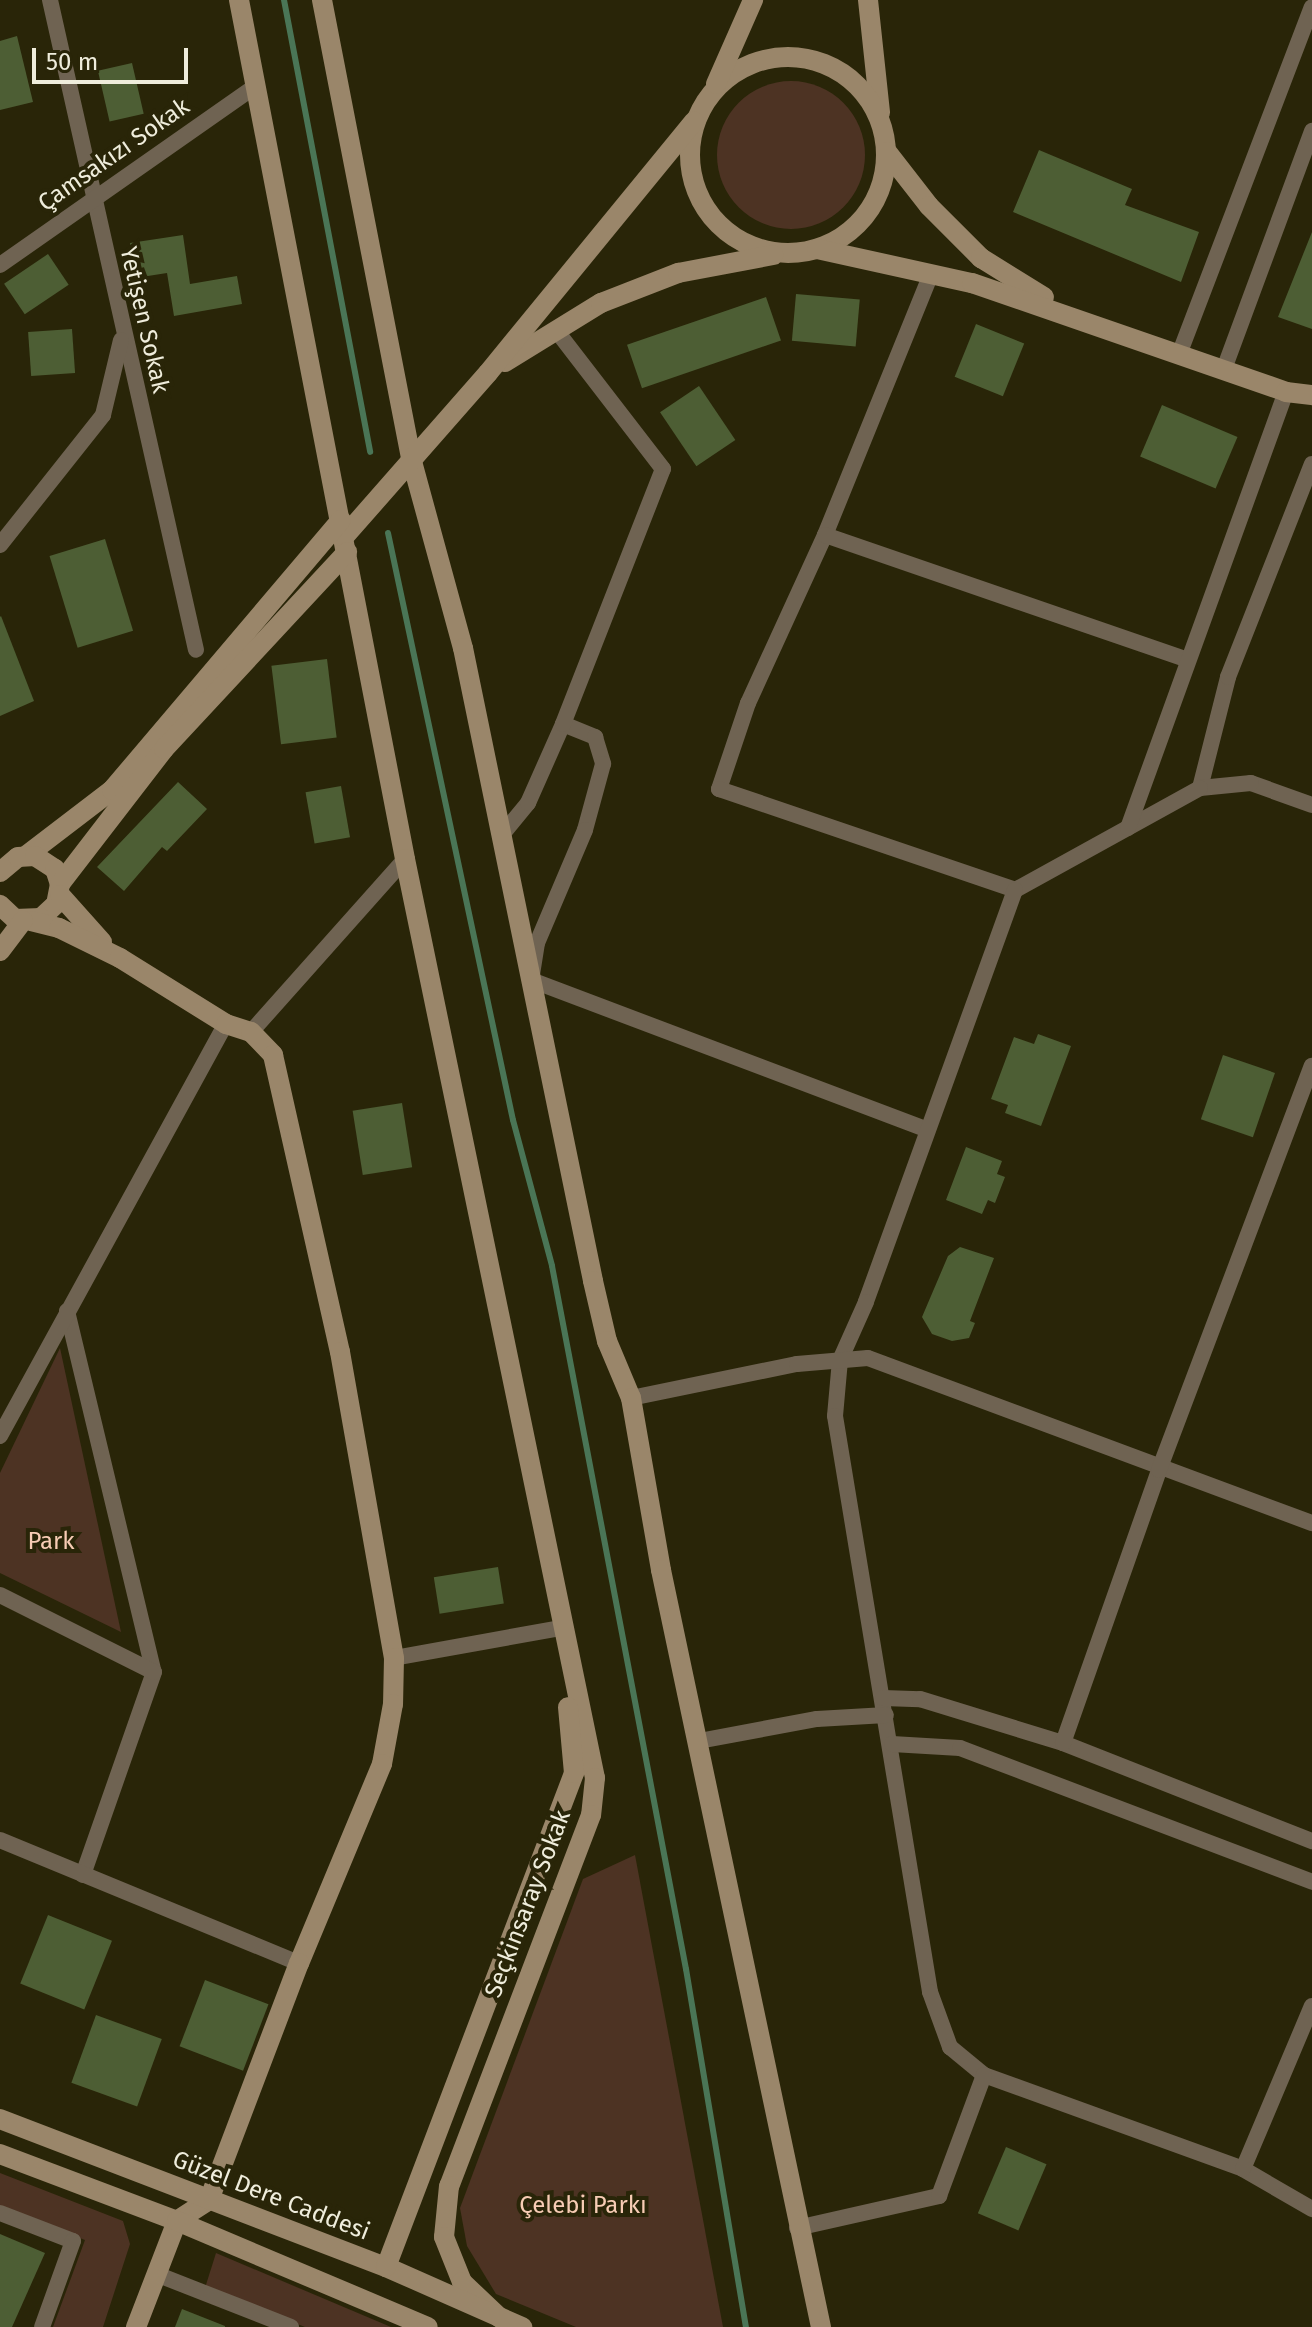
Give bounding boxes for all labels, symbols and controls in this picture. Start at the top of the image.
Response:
scale bar [36,32,192,82]
text: 50 m [46,48,98,76]
street label: Çamsakızı Sokak [33,92,195,218]
street label: Yetişen Sokak [113,244,175,396]
park label: Park [27,1528,75,1556]
street label: Seçkinsaray Sokak [479,1806,577,2002]
street label: Güzel Dere Caddesi [169,2145,373,2247]
park label: Çelebi Parkı [519,2192,647,2220]

